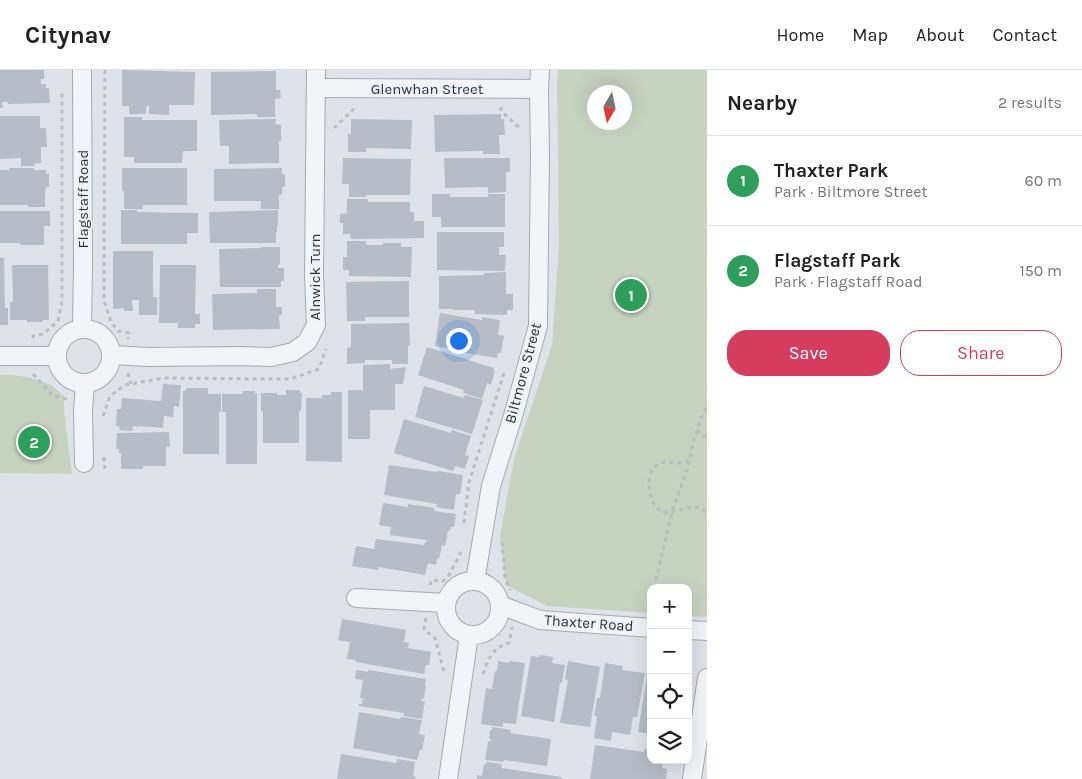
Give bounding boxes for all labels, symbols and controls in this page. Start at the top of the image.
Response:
text: Citynav [25,21,111,49]
text: Home [776,24,824,46]
text: Map [852,24,888,46]
text: About [916,24,965,46]
text: Contact [993,24,1057,46]
street label: Glenwhan Street [371,80,484,98]
north arrow [587,85,632,130]
text: Nearby [727,91,797,115]
text: 2 results [998,93,1062,112]
street label: Flagstaff Road [74,150,92,248]
text: Thaxter Park [774,160,888,182]
text: 1 [740,171,746,190]
text: 60 m [1025,171,1062,190]
text: Park · Biltmore Street [774,182,928,201]
street label: Alnwick Turn [306,234,324,321]
text: Flagstaff Park [774,250,901,272]
text: 2 [738,261,748,280]
text: 150 m [1019,261,1062,280]
text: Park · Flagstaff Road [774,272,922,291]
pin: 1 [615,276,647,314]
street label: Biltmore Street [501,320,545,425]
your location [446,328,472,354]
button: Save [727,330,890,376]
button: Share [900,330,1062,376]
pin: 2 [18,423,50,461]
map controls [647,584,692,764]
button: + [647,584,692,629]
street label: Thaxter Road [544,611,634,635]
button: − [647,629,692,674]
button: locate [647,674,692,719]
button: layers [647,719,692,764]

